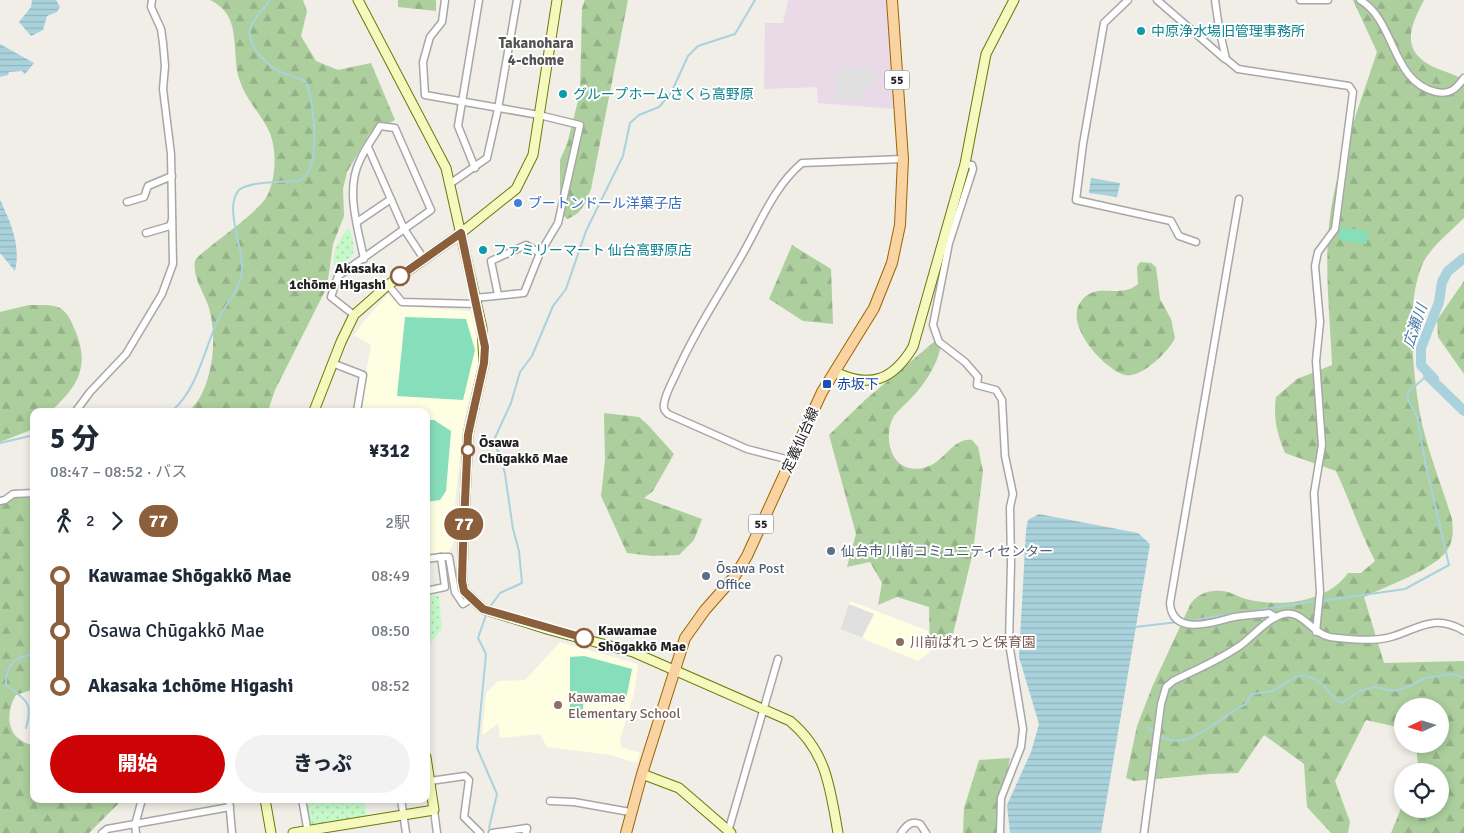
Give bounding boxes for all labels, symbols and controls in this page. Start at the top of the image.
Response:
place label: 中原浄水場旧管理事務所 [1151,23,1305,40]
marker: 中原浄水場旧管理事務所 [1135,25,1147,37]
district label: Takanohara 4-chome [498,34,574,69]
road number: 55 [884,70,910,90]
place label: グループホームさくら高野原 [573,86,754,103]
marker: グループホームさくら高野原 [557,88,569,100]
place label: ブートンドール洋菓子店 [528,195,682,212]
marker: ブートンドール洋菓子店 [512,197,524,209]
place label: ファミリーマート 仙台高野原店 [493,242,692,259]
marker: ファミリーマート 仙台高野原店 [477,244,489,256]
place label: Akasaka 1chōme Higashi [289,260,386,293]
marker: Akasaka 1chōme Higashi [390,266,410,286]
water label: 広瀬川 [1399,300,1431,350]
place label: 赤坂下 [837,376,879,393]
marker: 赤坂下 [821,378,833,390]
street label: 定義仙台線 [778,405,822,476]
text: 5 分 [50,422,99,456]
place label: Ōsawa Chūgakkō Mae [479,434,568,467]
text: ¥312 [369,439,410,463]
marker: Ōsawa Chūgakkō Mae [461,443,475,457]
text: 08:47 – 08:52 · バス [50,462,187,482]
icon: walk [50,507,78,535]
icon: forward [103,507,131,535]
line badge: 77 [442,508,486,540]
text: 77 [149,510,168,532]
text: 2 [86,511,95,531]
text: 2駅 [385,513,410,533]
text: 77 [454,513,474,535]
road number: 55 [748,514,774,534]
place label: 仙台市 川前コミュニティセンター [841,543,1053,560]
marker: 仙台市 川前コミュニティセンター [825,545,837,557]
place label: Ōsawa Post Office [716,560,784,593]
text: Kawamae Shōgakkō Mae [88,564,291,588]
text: 08:49 [371,566,410,586]
marker: Ōsawa Post Office [700,570,712,582]
text: Ōsawa Chūgakkō Mae [88,619,265,643]
text: 08:50 [371,621,410,641]
place label: Kawamae Shōgakkō Mae [598,622,686,655]
marker: Kawamae Shōgakkō Mae [574,628,594,648]
place label: 川前ぱれっと保育園 [910,634,1036,651]
marker: 川前ぱれっと保育園 [894,636,906,648]
text: Akasaka 1chōme Higashi [88,674,293,698]
text: 08:52 [371,676,410,696]
place label: Kawamae Elementary School [568,689,681,722]
north arrow [1394,698,1449,752]
map controls [1394,698,1449,818]
marker: Kawamae Elementary School [552,699,564,711]
button: 開始 [50,735,225,793]
button: きっぷ [235,735,410,793]
button: locate [1394,763,1449,818]

